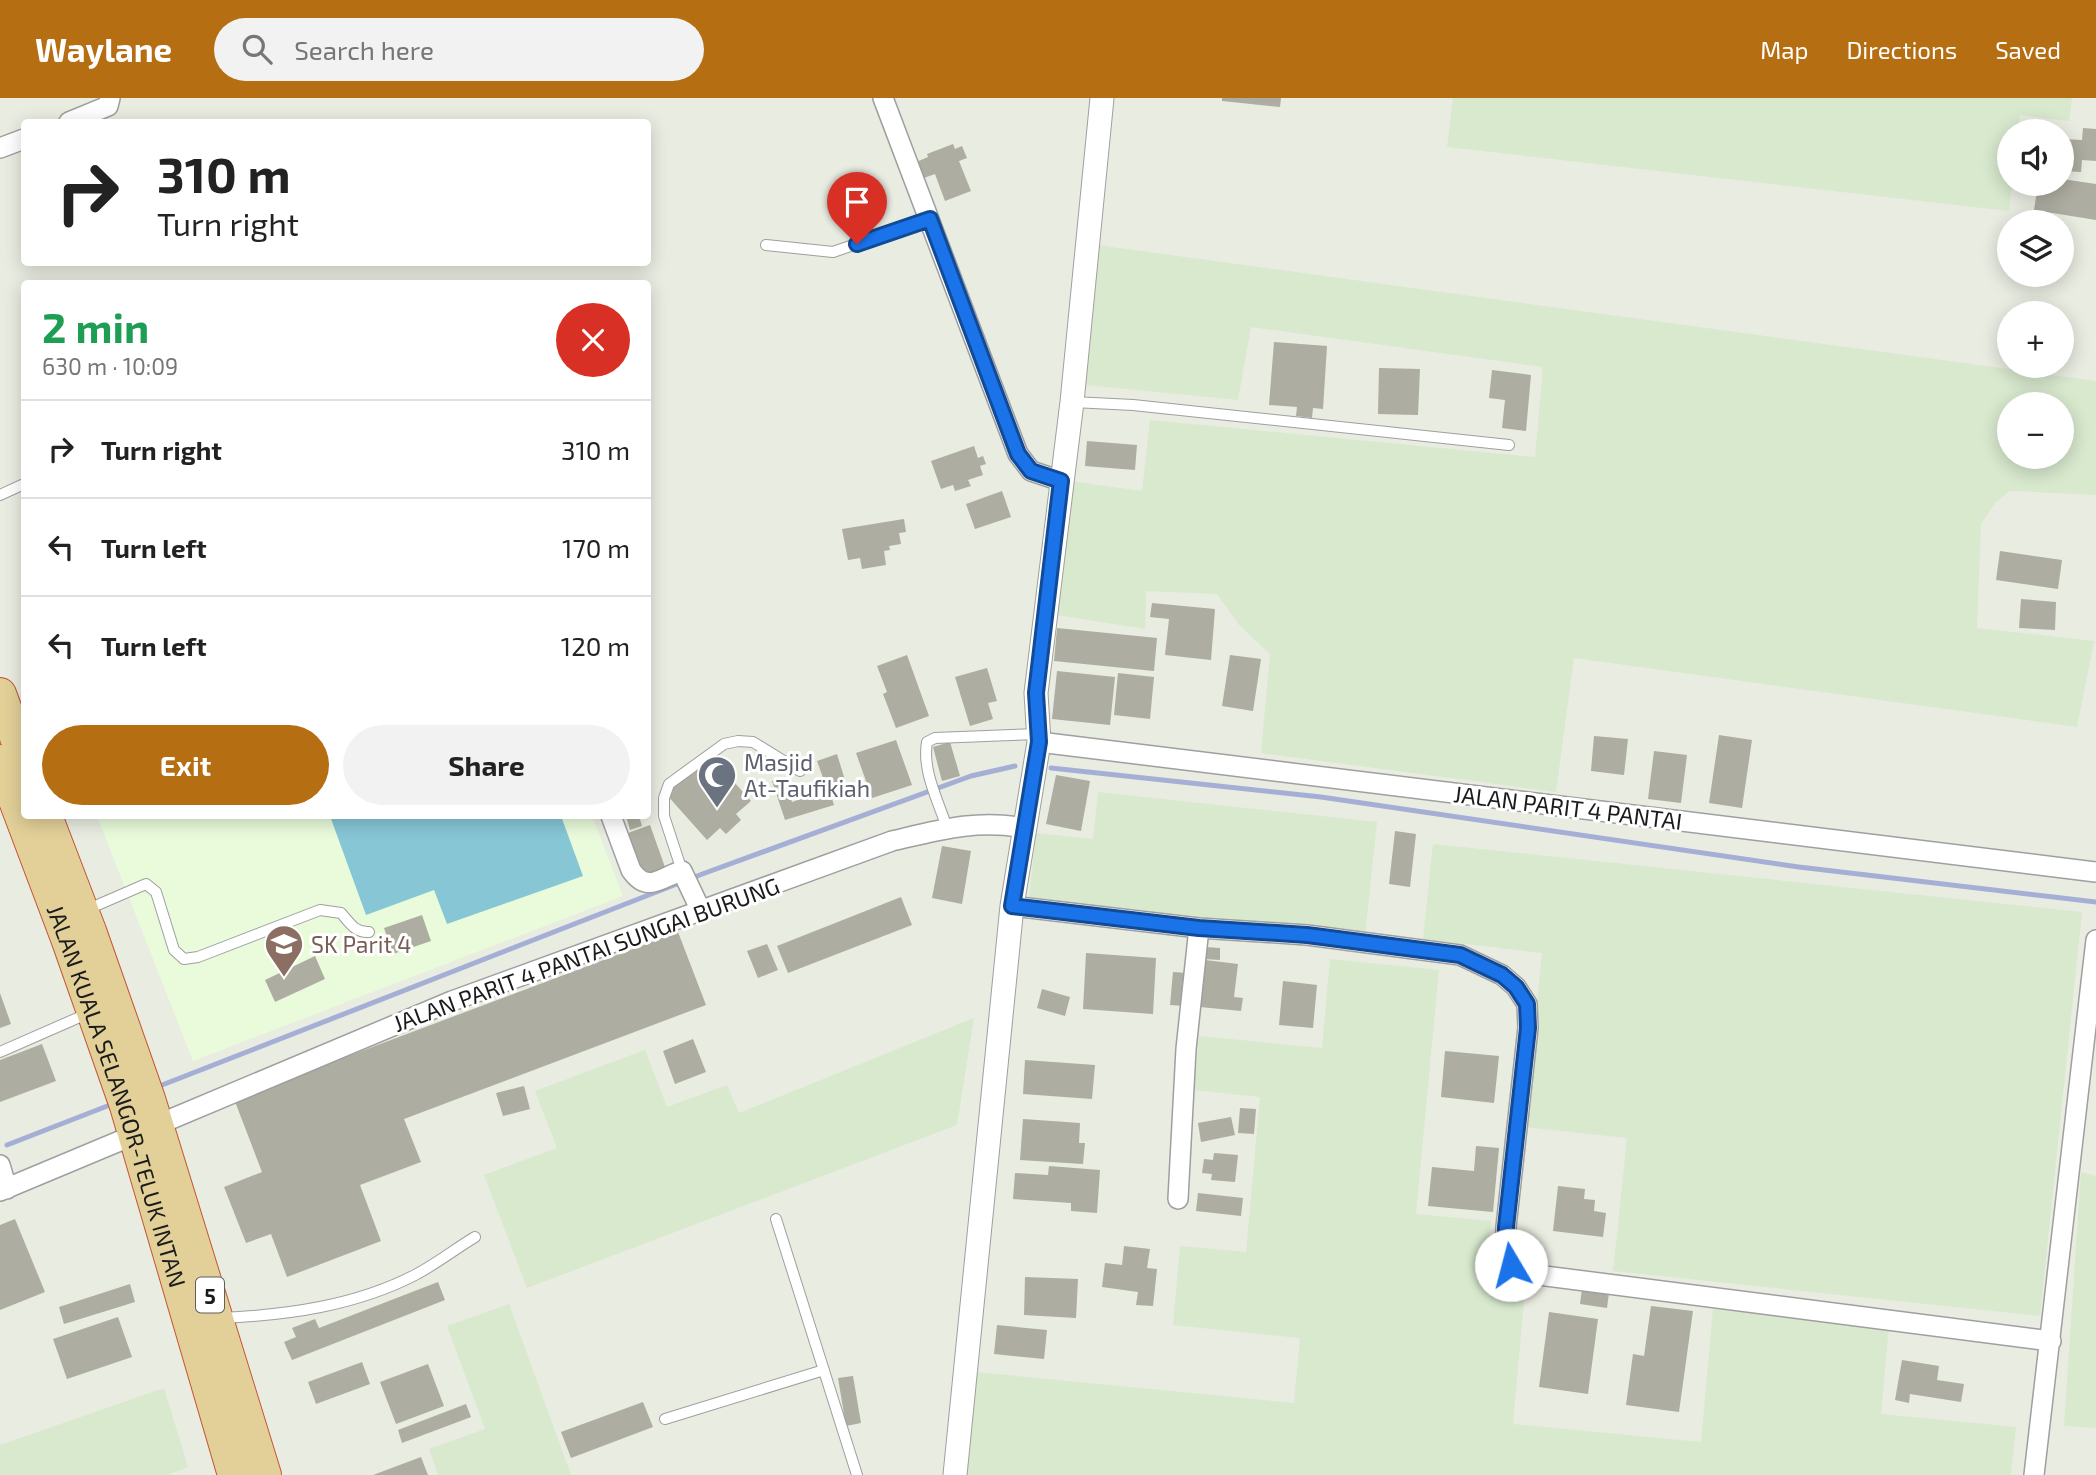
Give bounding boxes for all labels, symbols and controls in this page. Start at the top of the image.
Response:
search box [214,18,704,81]
text: Waylane [35,29,172,69]
icon: search [238,30,276,68]
text: Search here [294,34,434,65]
text: Map [1760,35,1808,64]
text: Directions [1846,35,1957,64]
text: Saved [1995,35,2061,64]
map controls [1997,119,2074,469]
button: sound [1997,119,2074,196]
text: 310 m [157,144,291,203]
icon: right [42,147,133,238]
pin [827,172,887,244]
icon: arrive [838,183,876,221]
text: Turn right [157,204,299,242]
button: layers [1997,210,2074,287]
text: 2 min [42,301,149,351]
button: + [1997,301,2074,378]
button: close [556,303,630,377]
text: 630 m · 10:09 [42,352,178,380]
button: − [1997,392,2074,469]
icon: right [42,430,80,468]
text: Turn right [101,434,222,465]
text: 310 m [561,434,630,465]
icon: left [42,528,80,566]
text: Turn left [101,532,207,563]
text: 170 m [562,532,630,563]
icon: left [42,626,80,664]
text: Turn left [101,630,207,661]
text: 120 m [561,630,630,661]
button: Exit [42,725,329,805]
button: Share [343,725,630,805]
place label: Masjid At-Taufikiah [744,748,870,802]
mosque icon: Masjid At-Taufikiah [696,754,738,809]
street label: JALAN PARIT 4 PANTAI [1452,779,1684,835]
street label: JALAN PARIT 4 PANTAI SUNGAI BURUNG [389,871,783,1037]
street label: JALAN KUALA SELANGOR-TELUK INTAN [41,901,192,1291]
school or university icon: SK Parit 4 [263,923,305,978]
place label: SK Parit 4 [311,930,411,958]
position arrow [1474,1228,1548,1302]
road number: 5 [196,1278,224,1312]

